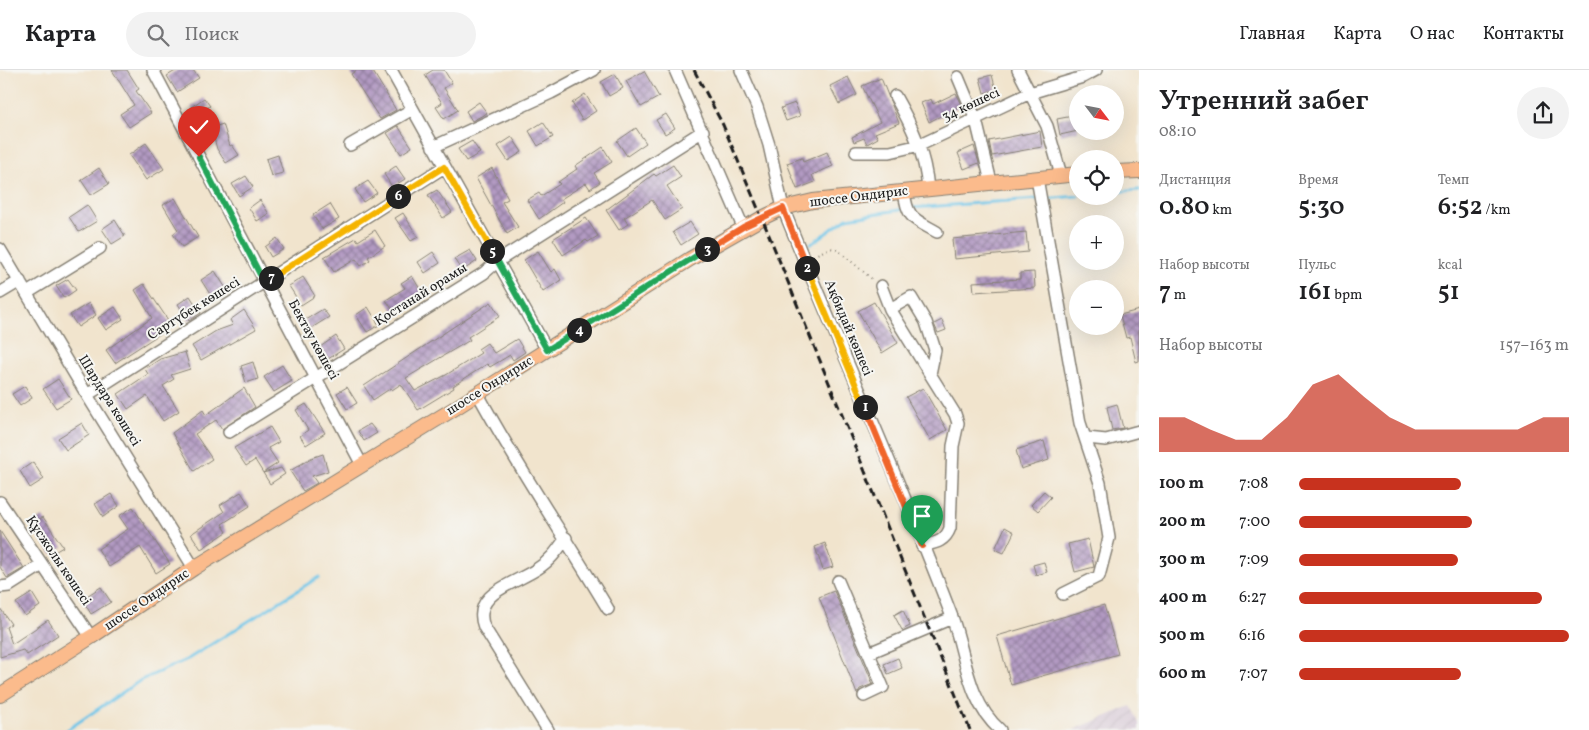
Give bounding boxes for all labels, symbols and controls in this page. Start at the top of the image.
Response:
search box [126,12,476,57]
text: Карта [25,18,96,52]
icon: search [144,21,172,49]
text: Поиск [184,22,239,48]
text: Главная [1239,22,1305,47]
text: Карта [1333,22,1382,47]
text: О нас [1410,22,1455,47]
text: Контакты [1483,22,1564,47]
text: Утренний забег [1159,82,1368,121]
street label: 34 көшесі [939,83,1003,127]
north arrow [1069,85,1124,140]
map controls [1069,85,1124,335]
button: share [1517,87,1569,139]
pin [178,106,220,157]
icon: check [185,113,213,141]
text: 08:10 [1159,121,1196,143]
button: locate [1069,150,1124,205]
text: Дистанция [1159,171,1231,190]
text: Время [1298,171,1339,190]
text: Темп [1438,171,1469,190]
street label: шоссе Ондирис [809,182,909,212]
pin: 6 [386,184,410,208]
text: 6 [395,187,402,206]
text: 0.80 [1159,190,1209,225]
text: 5:30 [1298,190,1345,225]
text: 6:52 [1438,190,1483,225]
text: km [1209,201,1232,220]
text: /km [1483,201,1511,220]
button: + [1069,215,1124,270]
pin: 3 [694,236,720,262]
pin: 5 [480,238,504,264]
text: 3 [704,240,711,259]
text: 5 [489,242,496,261]
pin: 2 [794,256,820,280]
text: Набор высоты [1159,256,1250,275]
text: Пульс [1298,256,1336,275]
text: kcal [1438,256,1463,275]
street label: Қостанай орамы [371,259,471,331]
text: 2 [804,259,811,278]
pin: 7 [258,266,284,290]
text: 7 [268,269,275,288]
street label: Сартүбек көшесі [144,273,244,345]
text: 7 [1159,275,1171,310]
text: 161 [1298,275,1331,310]
text: 51 [1438,275,1460,310]
street label: Ақбидай көшесі [819,277,877,379]
button: − [1069,280,1124,335]
text: m [1171,286,1186,305]
text: bpm [1331,286,1362,305]
street label: Бектау көшесі [283,296,343,384]
pin: 4 [566,318,592,342]
text: 4 [575,321,584,340]
text: Набор высоты [1159,335,1263,357]
text: 157–163 m [1499,335,1569,357]
street label: Шардара көшесі [73,352,145,450]
street label: шоссе Ондирис [443,352,537,420]
pin: 1 [852,394,878,420]
text: 1 [863,398,868,417]
text: 100 m [1159,473,1204,495]
text: 7:08 [1239,473,1268,495]
pin [901,495,943,546]
icon: arrive [908,502,936,530]
text: 200 m [1159,511,1206,533]
text: 7:00 [1239,511,1270,533]
street label: Құсжолы көшесі [21,512,95,610]
text: 300 m [1159,549,1205,571]
text: 7:09 [1239,549,1269,571]
street label: шоссе Ондирис [101,564,193,636]
text: 400 m [1159,587,1207,609]
text: 6:27 [1239,587,1267,609]
text: 500 m [1159,625,1205,647]
text: 6:16 [1239,625,1265,647]
text: 600 m [1159,663,1206,685]
text: 7:07 [1239,663,1268,685]

